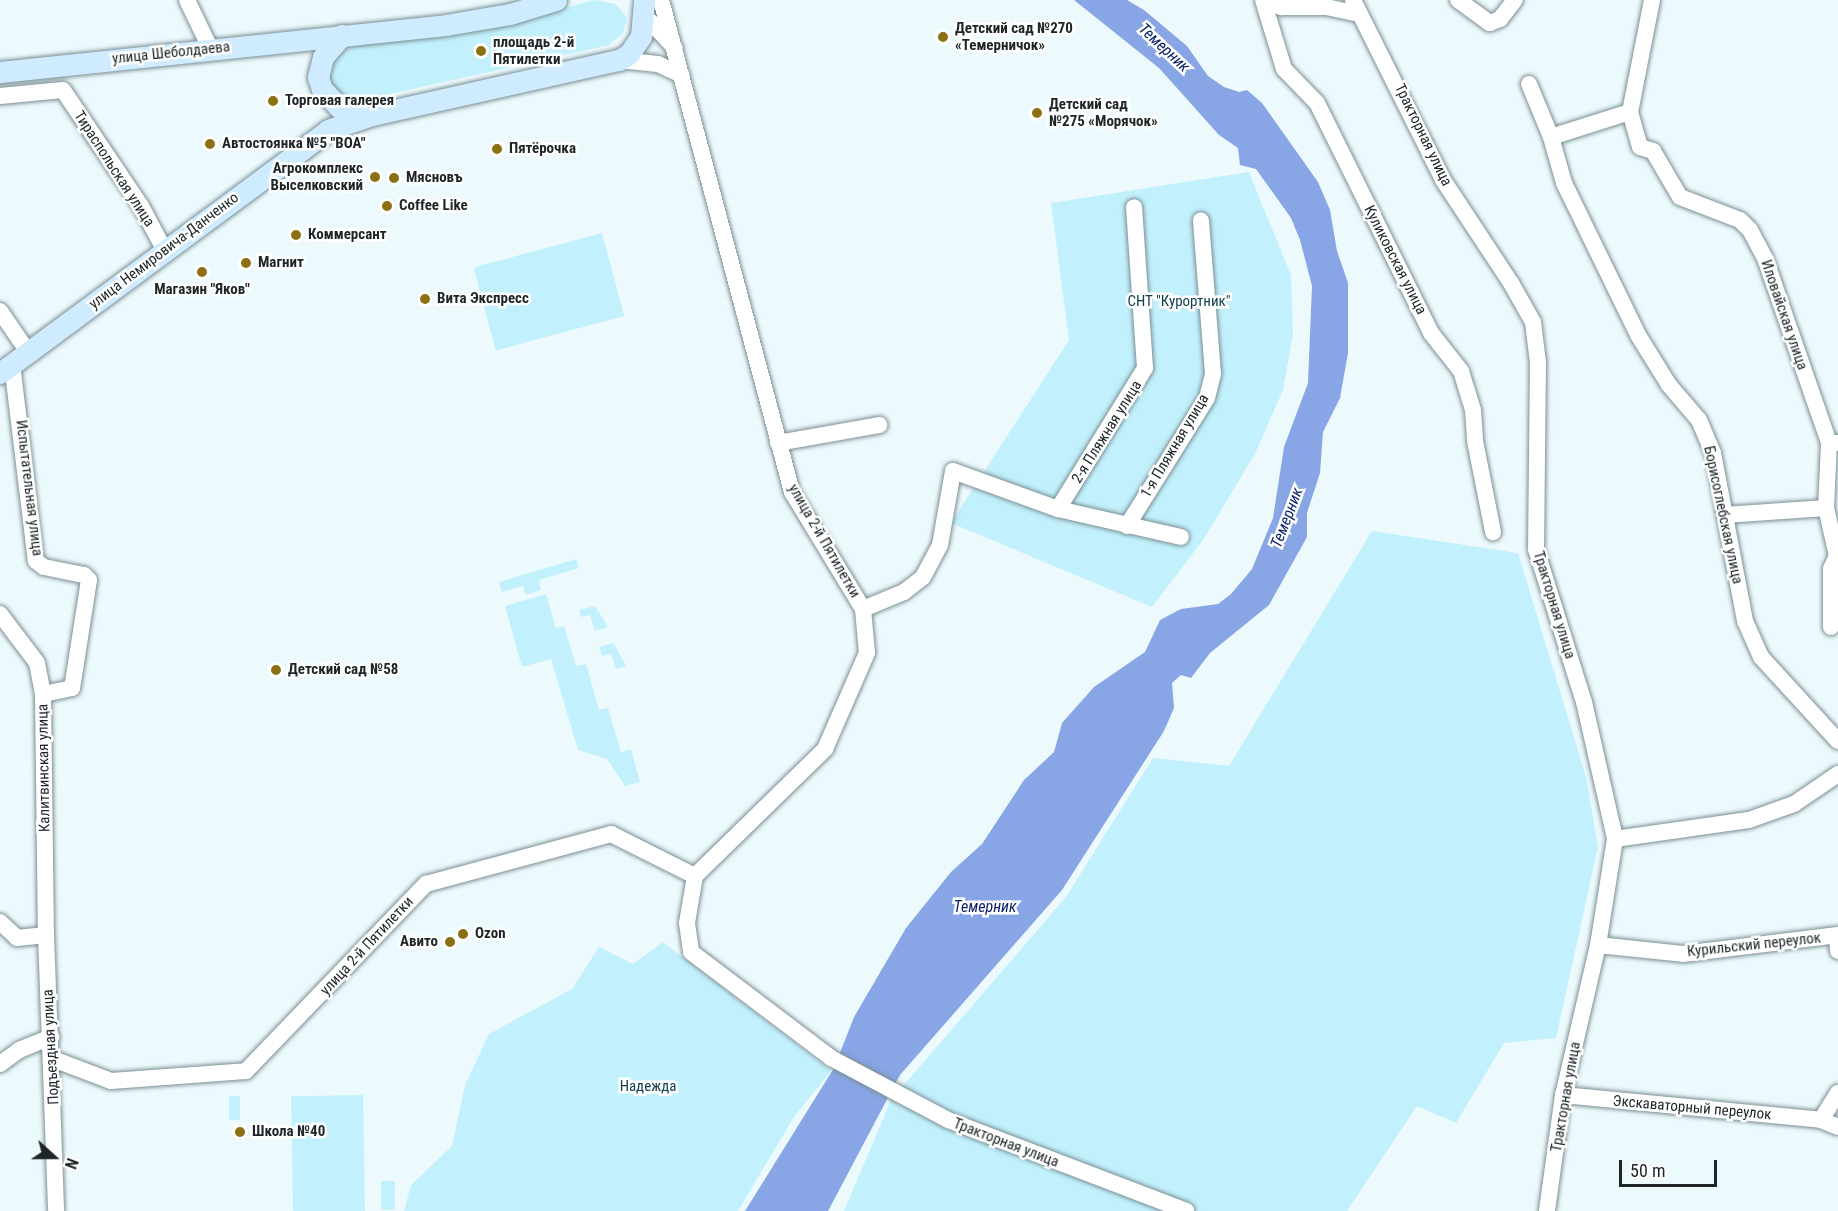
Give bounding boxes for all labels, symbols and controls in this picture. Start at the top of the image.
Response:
place label: Детский сад №270 «Темерничок» [955,19,1073,54]
water label: Темерник [1134,20,1194,76]
marker: Детский сад №270 «Темерничок» [936,30,950,44]
place label: площадь 2-й Пятилетки [493,33,574,68]
street label: улица Шеболдаева [111,38,231,68]
marker: площадь 2-й Пятилетки [474,44,488,58]
street label: Тракторная улица [1390,81,1456,189]
place label: Торговая галерея [285,92,394,110]
marker: Торговая галерея [266,94,280,108]
place label: Детский сад №275 «Морячок» [1049,95,1158,130]
marker: Детский сад №275 «Морячок» [1030,106,1044,120]
street label: Тираспольская улица [70,108,158,230]
place label: Автостоянка №5 "ВОА" [222,135,365,153]
marker: Автостоянка №5 "ВОА" [203,137,217,151]
place label: Пятёрочка [509,140,576,158]
marker: Пятёрочка [490,142,504,156]
place label: Агрокомплекс Выселковский [270,159,363,194]
place label: Мясновъ [406,169,463,187]
marker: Агрокомплекс Выселковский [368,170,382,184]
marker: Мясновъ [387,171,401,185]
street label: улица Немировича-Данченко [86,189,242,313]
place label: Coffee Like [399,197,468,215]
marker: Coffee Like [380,199,394,213]
street label: Куликовская улица [1360,203,1430,317]
place label: Коммерсант [308,226,386,244]
marker: Коммерсант [289,228,303,242]
place label: Магнит [258,254,304,272]
marker: Магнит [239,256,253,270]
street label: Иловайская улица [1757,258,1811,372]
marker: Магазин "Яков" [195,265,209,279]
place label: Магазин "Яков" [154,281,250,299]
place label: Вита Экспресс [437,290,529,308]
marker: Вита Экспресс [418,292,432,306]
park label: СНТ "Курортник" [1127,293,1231,311]
street label: 2-я Пляжная улица [1068,377,1146,487]
street label: 1-я Пляжная улица [1137,391,1213,501]
street label: Испытательная улица [12,419,46,557]
street label: Борисоглебская улица [1700,444,1746,586]
street label: улица 2-й Пятилетки [784,481,864,601]
water label: Темерник [1267,485,1307,551]
street label: Тракторная улица [1529,549,1579,661]
place label: Детский сад №58 [288,661,398,679]
marker: Детский сад №58 [269,663,283,677]
street label: Калитвинская улица [34,704,54,832]
street label: улица 2-й Пятилетки [317,893,417,999]
water label: Темерник [954,897,1016,917]
place label: Ozon [475,925,506,943]
marker: Ozon [456,927,470,941]
street label: Курильский переулок [1686,929,1822,961]
place label: Авито [400,933,438,951]
marker: Авито [443,935,457,949]
street label: Подъездная улица [39,989,63,1105]
street label: Тракторная улица [1547,1040,1585,1154]
park label: Надежда [620,1078,676,1096]
street label: Экскаваторный переулок [1612,1092,1772,1124]
street label: Тракторная улица [951,1115,1061,1171]
place label: Школа №40 [252,1123,325,1141]
marker: Школа №40 [233,1125,247,1139]
north arrow [24,1127,84,1187]
scale bar [1622,1148,1720,1186]
text: N [61,1156,82,1172]
text: 50 m [1630,1160,1665,1181]

